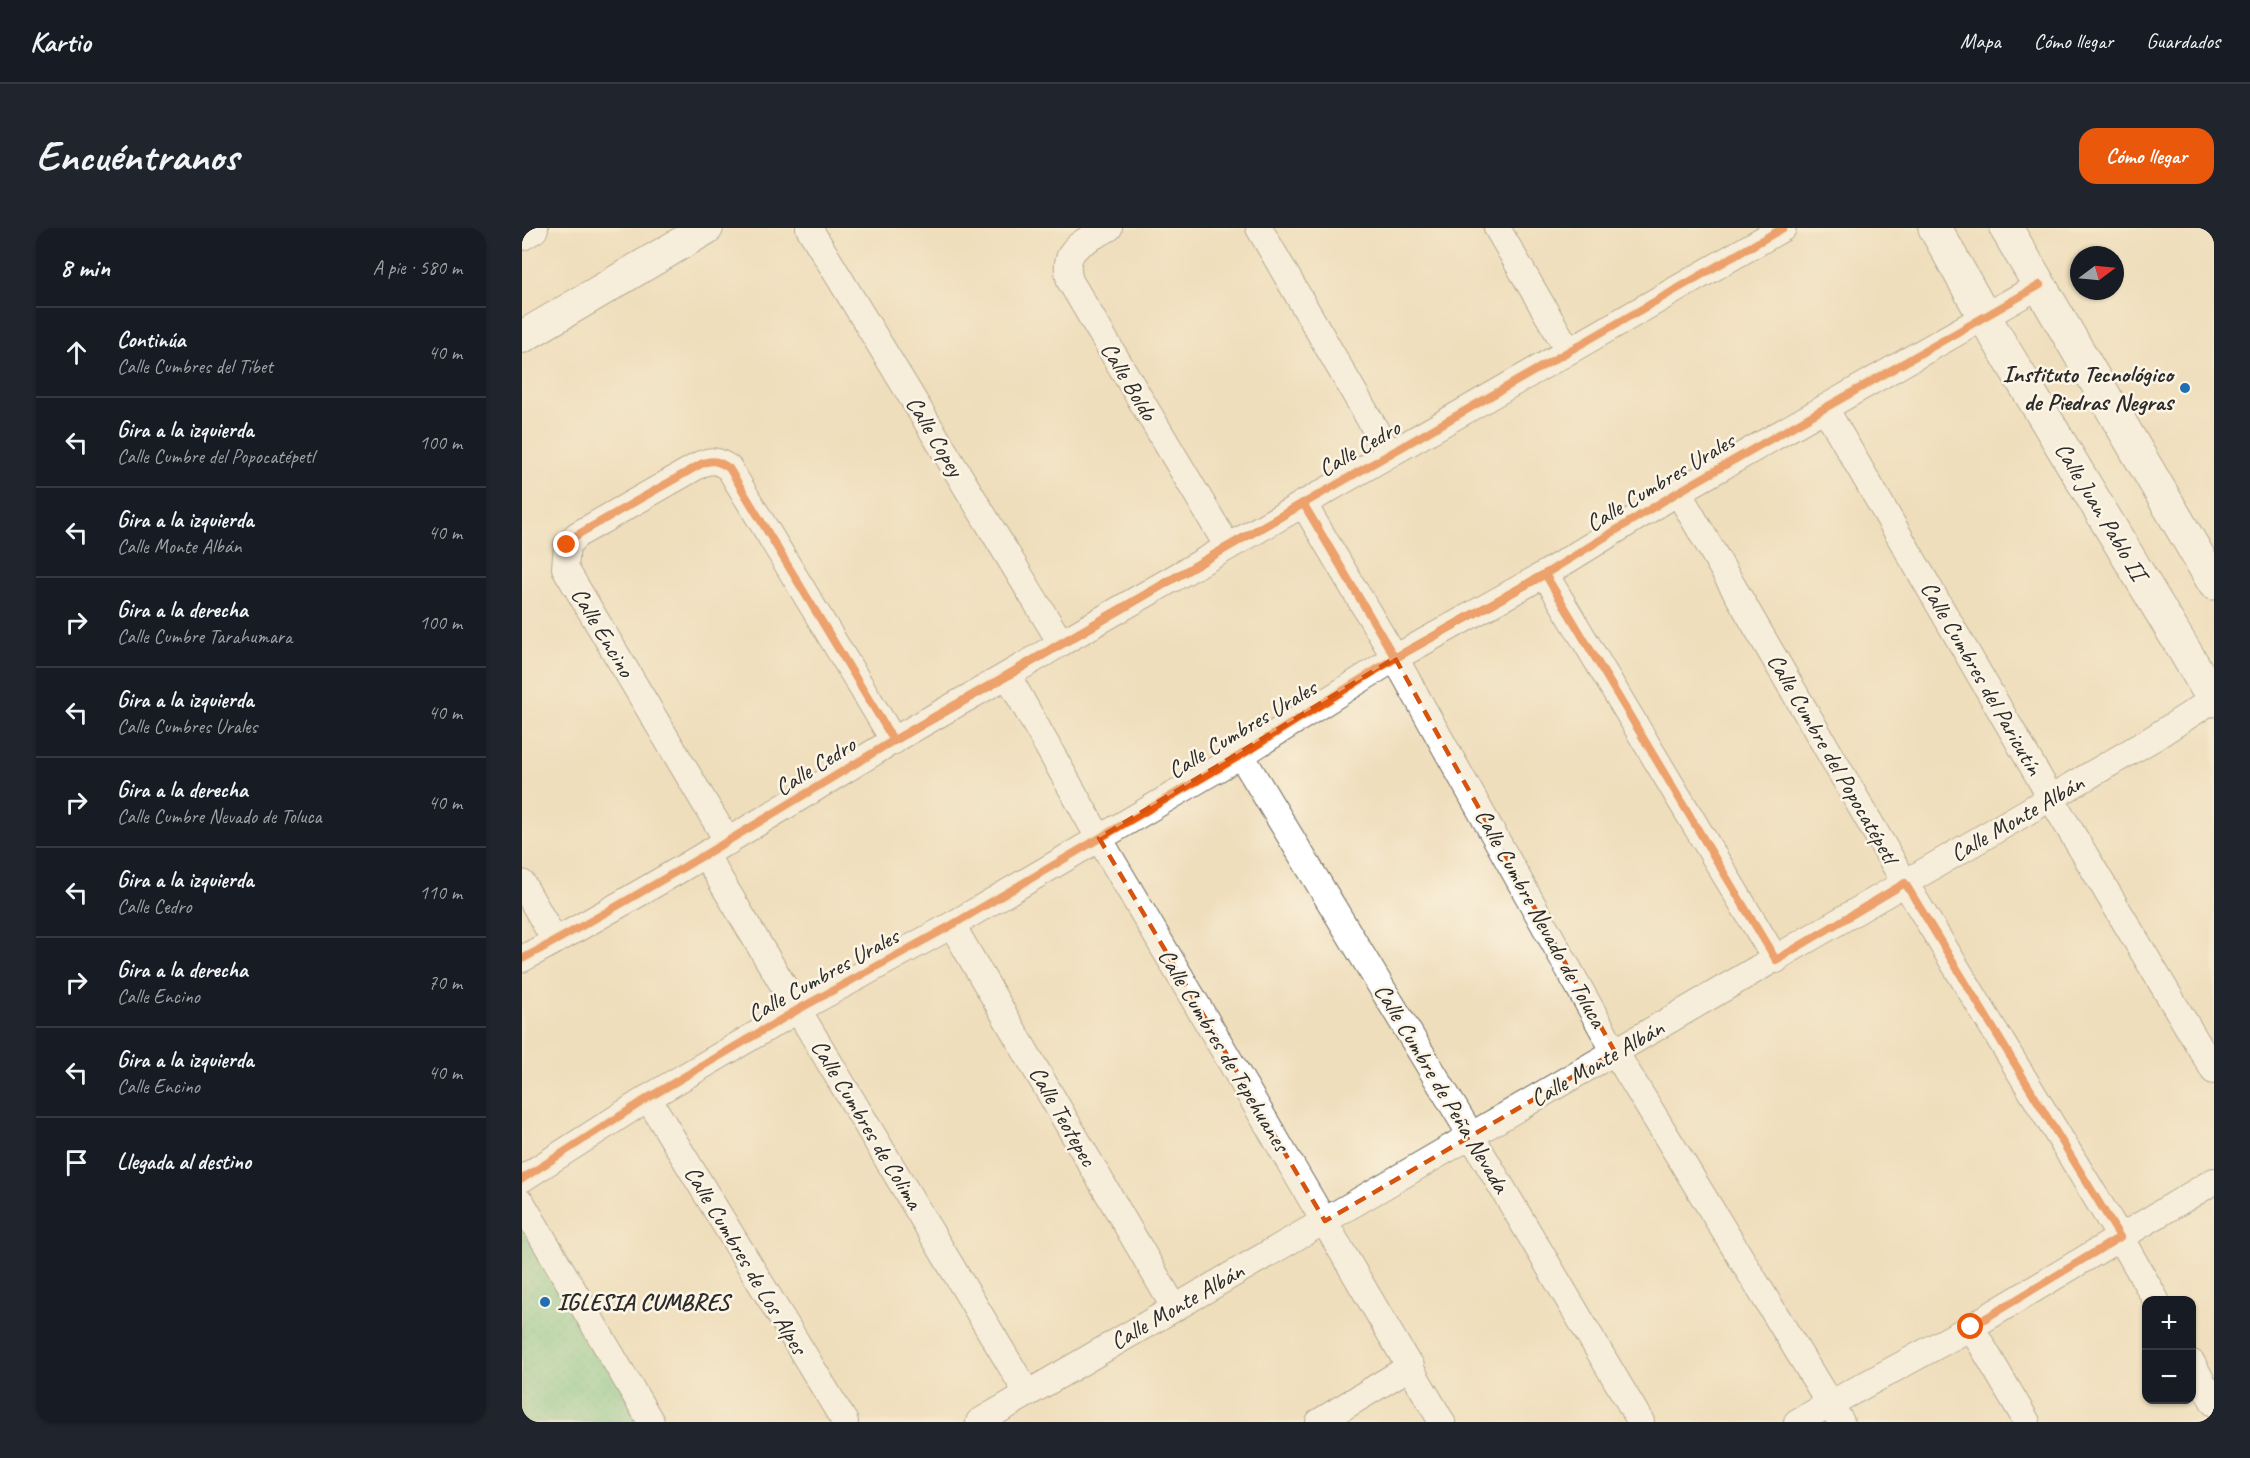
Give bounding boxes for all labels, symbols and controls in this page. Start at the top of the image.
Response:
text: Kartio [30,24,91,59]
text: Mapa [1960,28,2001,54]
text: Cómo llegar [2034,28,2113,54]
text: Guardados [2146,28,2220,54]
button: Cómo llegar [2079,128,2214,184]
text: Encuéntranos [36,130,238,183]
north arrow [2070,246,2124,300]
text: 8 min [60,251,110,284]
text: A pie · 580 m [373,255,462,280]
text: Continúa [117,326,185,354]
icon: ahead [60,336,93,369]
street label: Calle Boldo [1094,336,1165,427]
text: 40 m [428,340,462,365]
text: Calle Cumbres del Tíbet [117,354,273,379]
place label: Instituto Tecnológico de Piedras Negras [2003,359,2176,417]
marker: Instituto Tecnológico de Piedras Negras [2178,381,2192,395]
street label: Calle Copey [899,390,972,483]
street label: Calle Cedro [1313,412,1407,483]
text: Gira a la izquierda [117,416,254,444]
street label: Calle Cumbres Urales [1580,425,1741,538]
icon: left [60,426,93,459]
text: 100 m [419,430,462,455]
street label: Calle Juan Pablo II [2048,437,2157,590]
text: Calle Cumbre del Popocatépetl [117,444,314,469]
text: Gira a la izquierda [117,506,254,534]
icon: left [60,516,93,549]
text: 40 m [428,520,462,545]
route end [553,531,579,557]
text: Calle Monte Albán [117,534,242,559]
street label: Calle Cumbres del Paricutín [1914,576,2050,781]
street label: Calle Encino [565,582,642,684]
text: Gira a la derecha [117,596,248,624]
icon: right [60,606,93,639]
text: 100 m [419,610,462,635]
text: Calle Cumbre Tarahumara [117,624,292,649]
street label: Calle Cumbre del Popocatépetl [1761,648,1907,871]
street label: Calle Cumbres Urales [1162,672,1323,785]
text: Gira a la izquierda [117,686,254,714]
icon: left [60,696,93,729]
text: 40 m [428,700,462,725]
text: Calle Cumbres Urales [117,714,257,739]
street label: Calle Cedro [769,729,862,802]
street label: Calle Monte Albán [1945,767,2090,868]
text: Gira a la derecha [117,776,248,804]
icon: right [60,786,93,819]
text: 40 m [428,790,462,815]
street label: Calle Cumbre Nevado de Toluca [1468,803,1614,1034]
text: Calle Cumbre Nevado de Toluca [117,804,322,829]
text: Gira a la izquierda [117,866,254,894]
icon: left [60,876,93,909]
text: 110 m [419,880,462,905]
text: Calle Cedro [117,894,192,919]
street label: Calle Cumbres Urales [742,920,906,1029]
street label: Calle Cumbres de Tepehuanes [1151,943,1298,1159]
text: Gira a la derecha [117,956,248,984]
icon: right [60,966,93,999]
text: 70 m [428,970,462,995]
street label: Calle Cumbre de Peña Nevada [1368,978,1517,1199]
text: Calle Encino [117,984,200,1009]
street label: Calle Monte Albán [1525,1012,1670,1113]
street label: Calle Cumbres de Colima [805,1034,930,1216]
text: Gira a la izquierda [117,1046,254,1074]
icon: left [60,1056,93,1089]
text: 40 m [428,1060,462,1085]
street label: Calle Teotepec [1022,1061,1104,1173]
text: Calle Encino [117,1074,200,1099]
icon: arrive [60,1146,93,1179]
text: Llegada al destino [117,1148,251,1176]
street label: Calle Cumbres de Los Alpes [678,1160,815,1362]
street label: Calle Monte Albán [1105,1255,1250,1356]
place label: IGLESIA CUMBRES [557,1287,733,1317]
marker: IGLESIA CUMBRES [538,1295,552,1309]
map controls [2142,1296,2196,1404]
button: + [2142,1296,2196,1350]
route start [1957,1313,1983,1339]
button: − [2142,1350,2196,1404]

